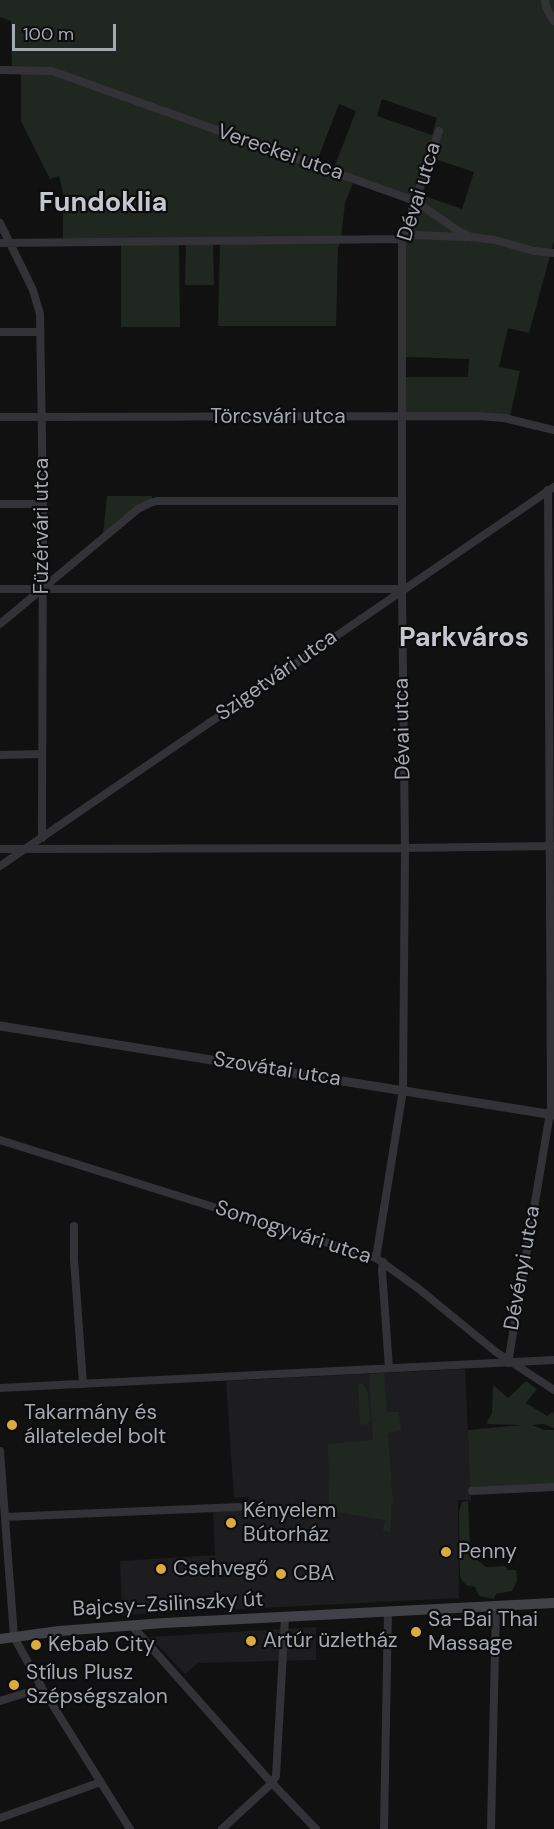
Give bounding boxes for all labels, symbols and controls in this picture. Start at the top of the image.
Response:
scale bar [15,12,118,50]
text: 100 m [23,22,74,46]
street label: Vereckei utca [214,120,346,186]
street label: Dévai utca [393,140,447,244]
district label: Fundoklia [39,188,167,220]
street label: Törcsvári utca [210,404,346,430]
street label: Füzérvári utca [29,458,55,594]
district label: Parkváros [399,623,529,655]
street label: Szigetvári utca [212,625,342,727]
street label: Dévai utca [390,678,416,780]
street label: Szovátai utca [211,1047,343,1093]
street label: Somogyvári utca [212,1196,374,1270]
street label: Dévényi utca [500,1204,546,1332]
place label: Takarmány és állateledel bolt [24,1400,166,1450]
marker: Takarmány és állateledel bolt [5,1418,19,1432]
place label: Kényelem Bútorház [243,1498,336,1548]
marker: Kényelem Bútorház [224,1516,238,1530]
place label: Penny [458,1539,517,1565]
marker: Penny [439,1545,453,1559]
place label: Csehvegő [173,1556,269,1582]
place label: CBA [293,1561,334,1587]
marker: Csehvegő [154,1562,168,1576]
marker: CBA [274,1567,288,1581]
street label: Bajcsy-Zsilinszky út [72,1587,264,1623]
place label: Sa-Bai Thai Massage [428,1607,538,1657]
marker: Sa-Bai Thai Massage [409,1625,423,1639]
place label: Artúr üzletház [263,1628,398,1654]
place label: Kebab City [48,1632,155,1658]
marker: Artúr üzletház [244,1634,258,1648]
marker: Kebab City [29,1638,43,1652]
place label: Stílus Plusz Szépségszalon [26,1660,168,1710]
marker: Stílus Plusz Szépségszalon [7,1678,21,1692]

